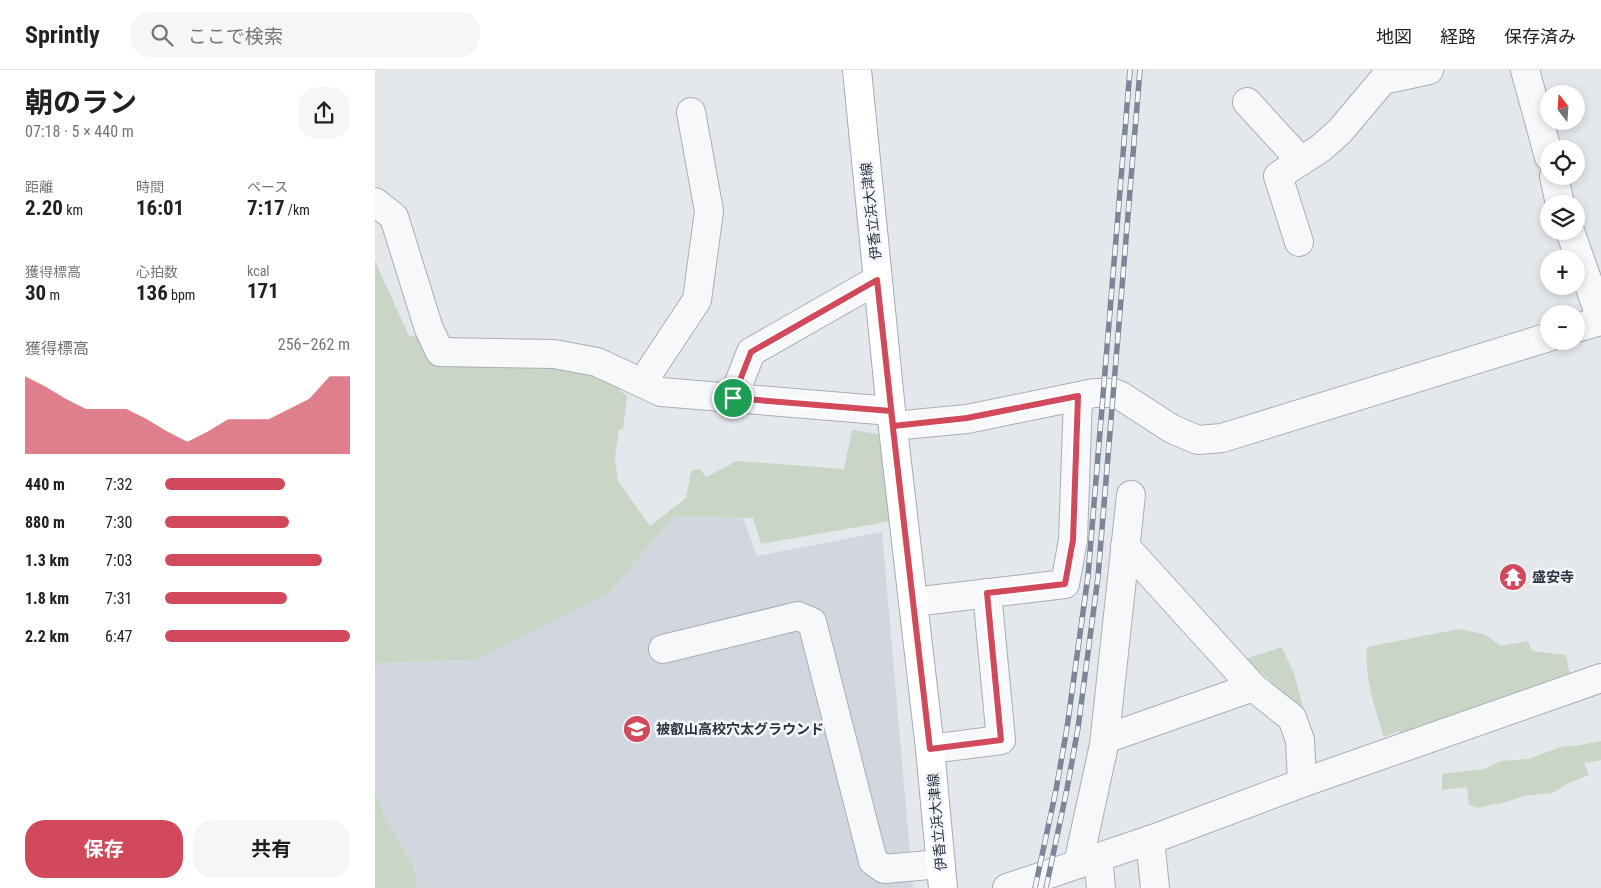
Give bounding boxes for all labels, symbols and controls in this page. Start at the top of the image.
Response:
search box [130,12,480,57]
text: Sprintly [25,21,100,49]
icon: search [148,21,176,49]
text: ここで検索 [188,25,283,48]
text: 地図 [1376,26,1412,47]
text: 経路 [1440,26,1476,47]
text: 保存済み [1504,26,1576,47]
north arrow [1540,85,1585,130]
map controls [1540,85,1585,350]
text: 朝のラン [25,86,137,119]
button: share [298,87,350,139]
text: 07:18 · 5 × 440 m [25,122,134,141]
button: locate [1540,140,1585,185]
street label: 伊香立浜大津線 [858,161,884,261]
text: 距離 [25,179,53,195]
text: 時間 [136,179,164,195]
text: ペース [247,179,288,195]
button: layers [1540,195,1585,240]
text: 2.20 [25,196,63,220]
text: 16:01 [136,196,184,220]
text: 7:17 [247,196,285,220]
text: km [63,202,83,218]
text: /km [285,202,310,218]
button: + [1540,250,1585,295]
text: kcal [247,263,270,279]
text: 獲得標高 [25,264,81,280]
text: 心拍数 [136,264,178,280]
text: 171 [247,279,279,303]
text: 30 [25,281,46,305]
text: 136 [136,281,168,305]
text: m [46,287,60,303]
text: bpm [168,287,195,303]
button: − [1540,305,1585,350]
text: 256–262 m [278,335,350,354]
text: 獲得標高 [25,339,89,358]
pin [712,377,754,419]
icon: arrive [719,384,747,412]
text: 440 m [25,475,65,494]
text: 7:32 [105,475,132,494]
text: 880 m [25,513,65,532]
text: 7:30 [105,513,132,532]
text: 1.3 km [25,551,69,570]
text: 7:03 [105,551,132,570]
temple icon: 盛安寺 [1498,562,1528,592]
place label: 盛安寺 [1532,569,1574,585]
text: 1.8 km [25,589,69,608]
text: 7:31 [105,589,132,608]
text: 2.2 km [25,627,69,646]
text: 6:47 [105,627,132,646]
school or university icon: 被叡山高校穴太グラウンド [622,714,652,744]
place label: 被叡山高校穴太グラウンド [656,721,824,737]
street label: 伊香立浜大津線 [925,772,949,872]
button: 保存 [25,820,183,878]
button: 共有 [193,820,350,878]

